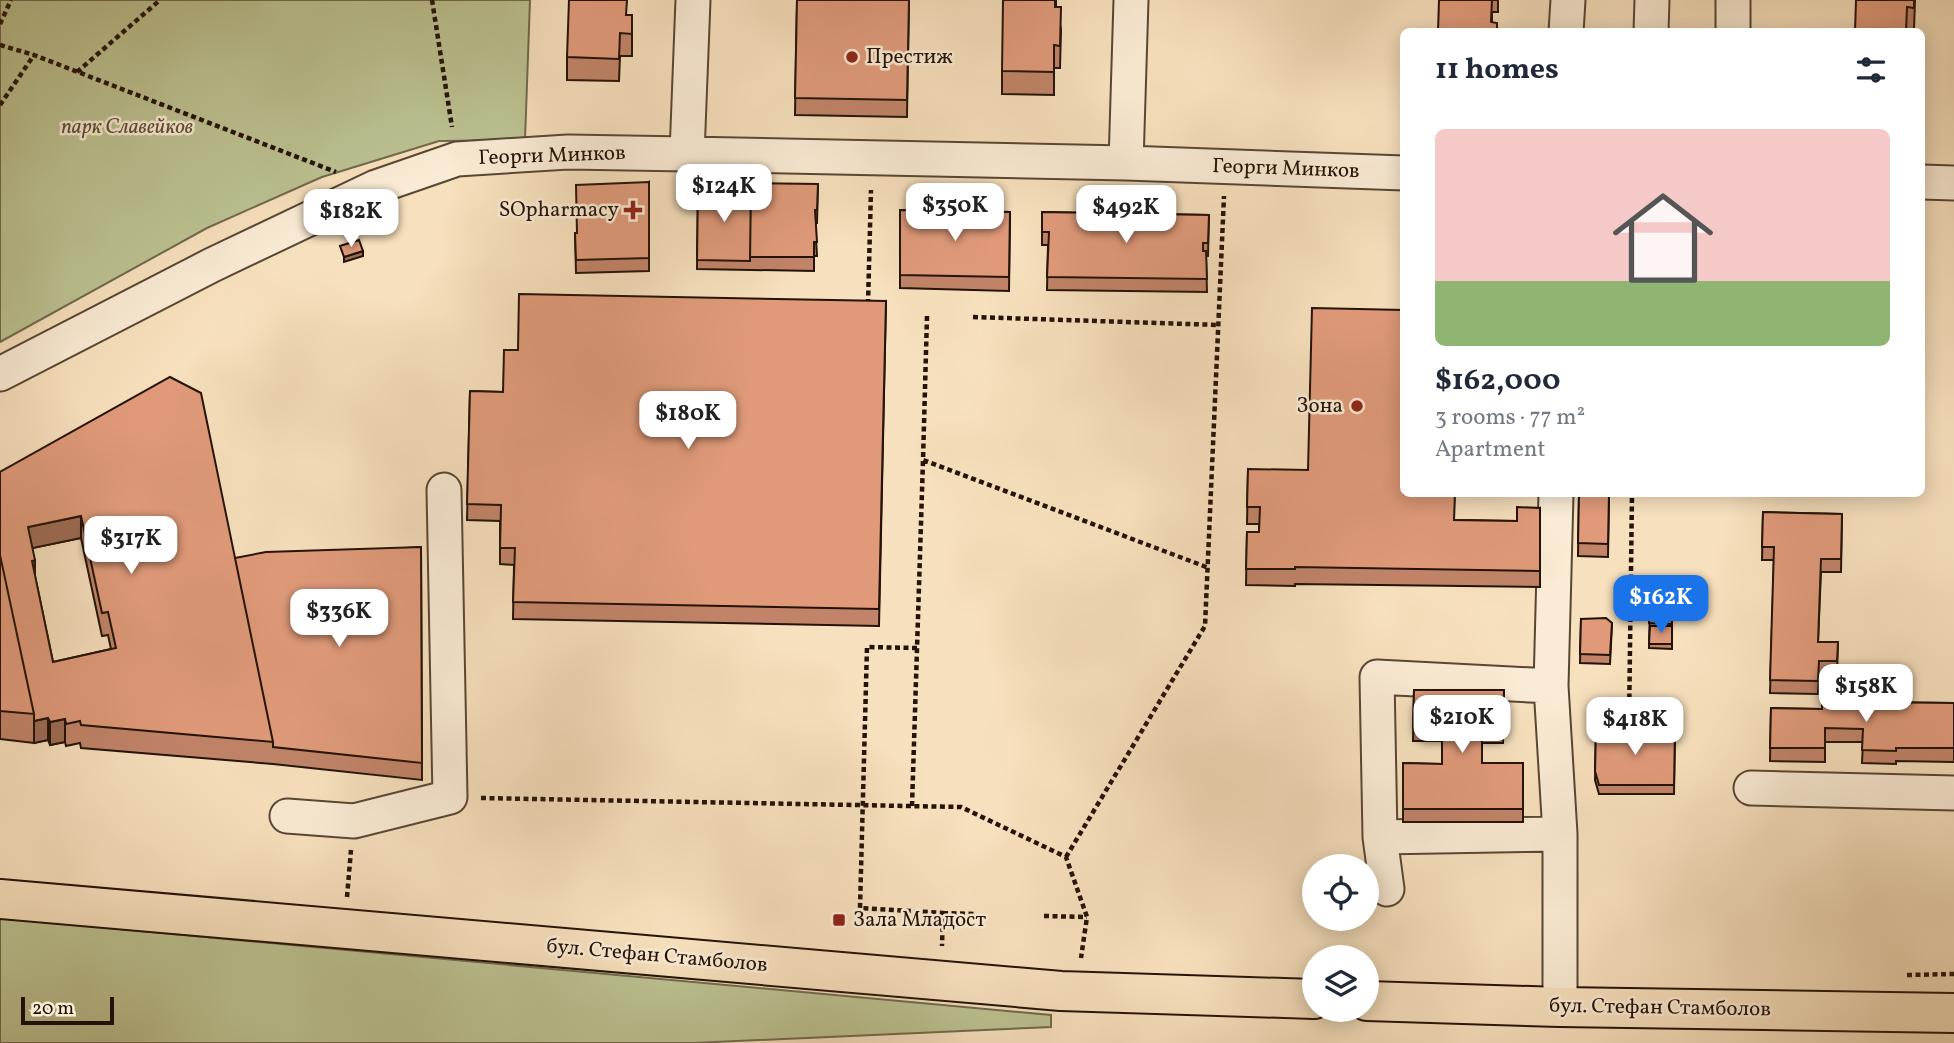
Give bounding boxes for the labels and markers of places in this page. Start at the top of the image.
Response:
place label: Престиж [866,43,953,72]
marker: Престиж [844,49,860,65]
pin: $124K [675,164,773,224]
pin: $350K [906,184,1004,243]
pin: $492K [1077,186,1175,245]
pin: $182K [302,190,400,249]
place label: SOpharmacy [499,196,620,225]
marker: SOpharmacy [625,202,641,218]
pin: $180K [639,392,737,451]
place label: Зона [1297,392,1343,421]
marker: Зона [1349,398,1365,414]
pin: $317K [82,516,180,576]
pin: $162K [1612,576,1710,635]
pin: $336K [290,590,388,649]
pin: $158K [1817,664,1915,724]
pin: $210K [1413,696,1511,755]
pin: $418K [1586,698,1684,757]
place label: Зала Младост [853,906,986,935]
marker: Зала Младост [831,912,847,928]

